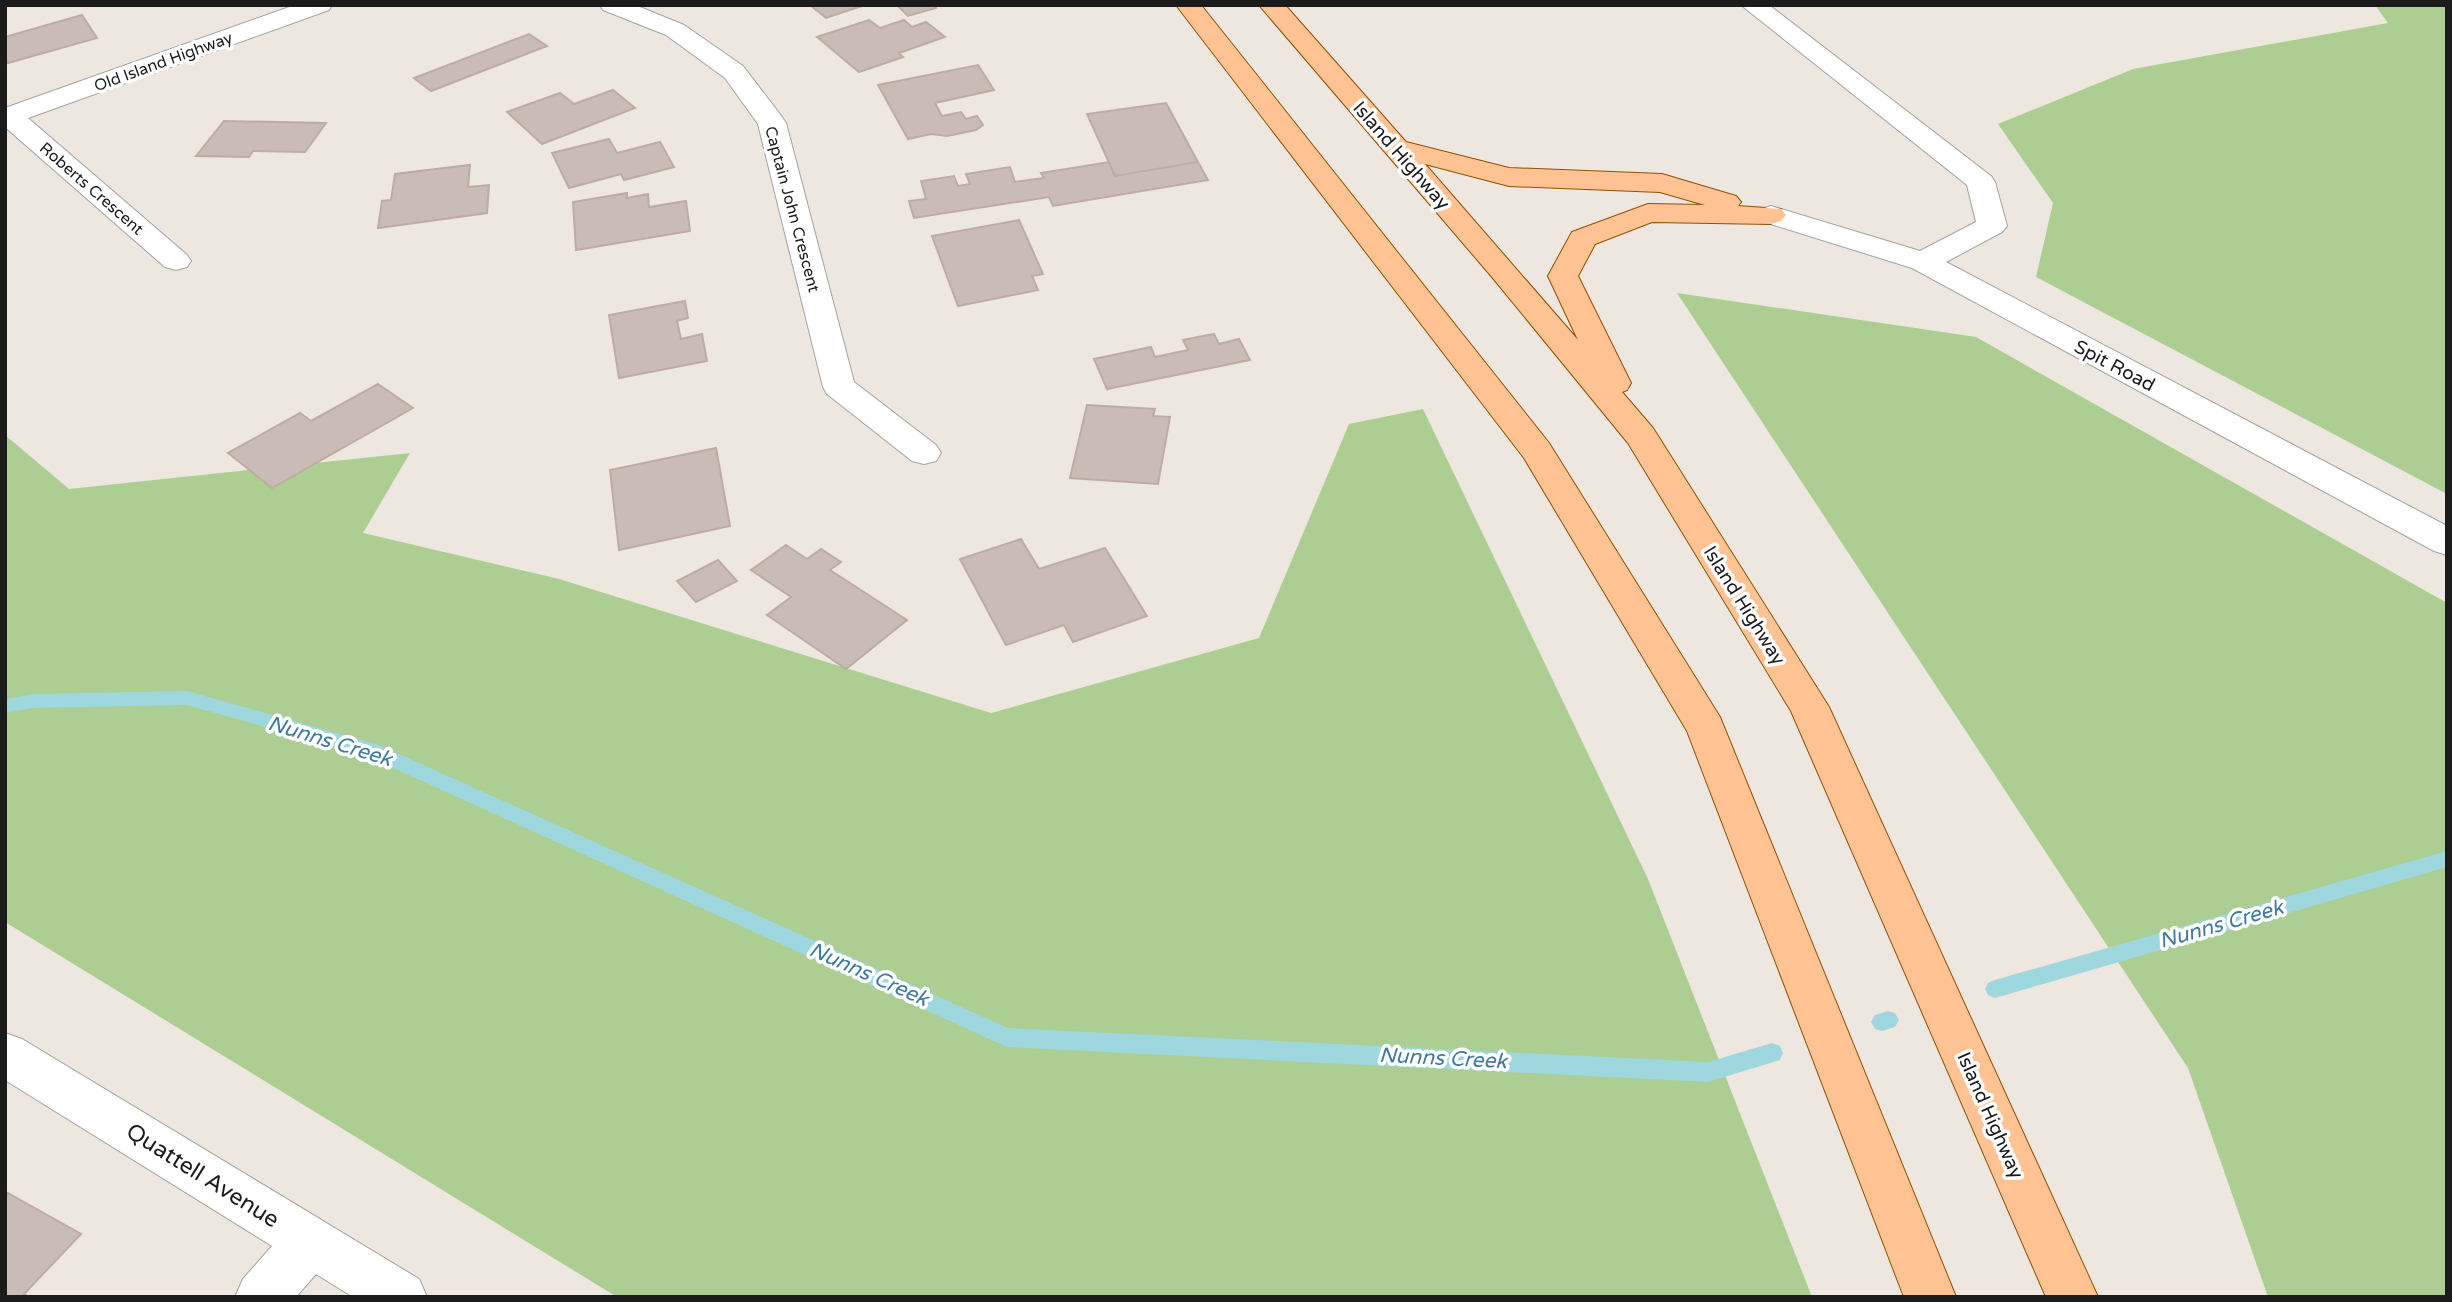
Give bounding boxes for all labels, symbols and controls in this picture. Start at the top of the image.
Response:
street label: Old Island Highway [91,27,236,96]
street label: Island Highway [1348,97,1454,214]
street label: Captain John Crescent [760,124,824,294]
street label: Roberts Crescent [35,138,147,239]
street label: Spit Road [2070,335,2159,396]
street label: Island Highway [1699,542,1790,669]
water label: Nunns Creek [265,711,396,773]
water label: Nunns Creek [2156,894,2288,954]
water label: Nunns Creek [805,937,934,1013]
water label: Nunns Creek [1378,1043,1509,1074]
street label: Island Highway [1952,1049,2028,1182]
street label: Quattell Avenue [121,1118,284,1234]

